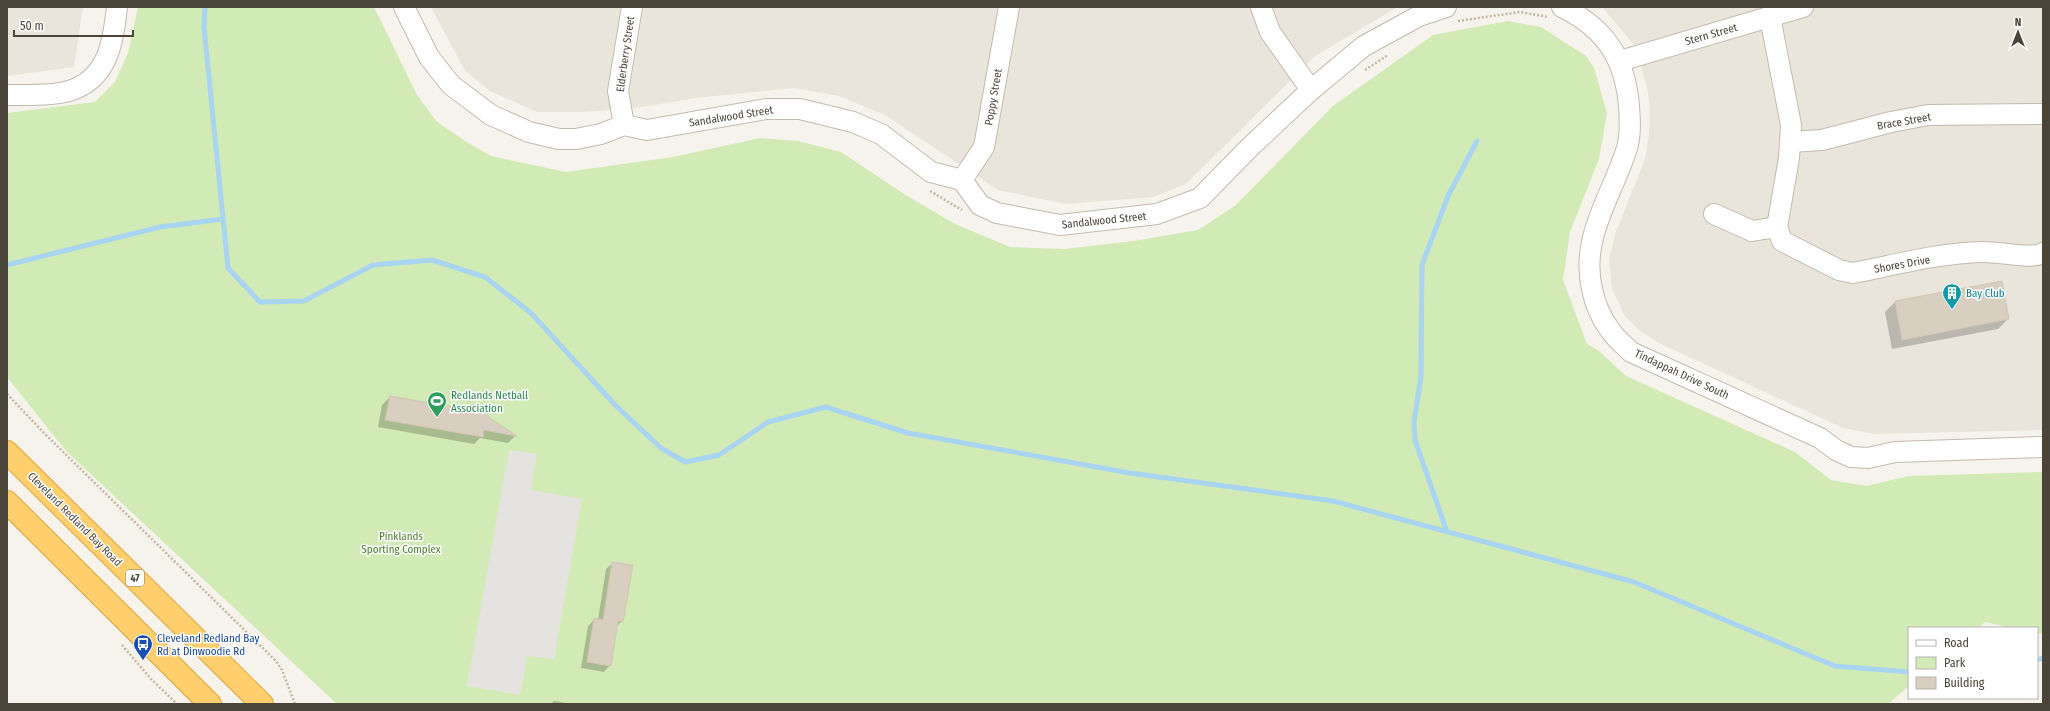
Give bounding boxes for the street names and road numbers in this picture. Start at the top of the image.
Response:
street label: Elderberry Street [614,15,637,93]
street label: Stern Street [1684,21,1739,48]
street label: Poppy Street [982,67,1005,126]
street label: Sandalwood Street [688,103,774,130]
street label: Brace Street [1876,110,1932,133]
street label: Sandalwood Street [1061,210,1147,231]
street label: Shores Drive [1873,253,1931,276]
street label: Tindappah Drive South [1633,347,1731,402]
street label: Cleveland Redland Bay Road [25,470,124,569]
road number: 47 [126,570,144,586]

